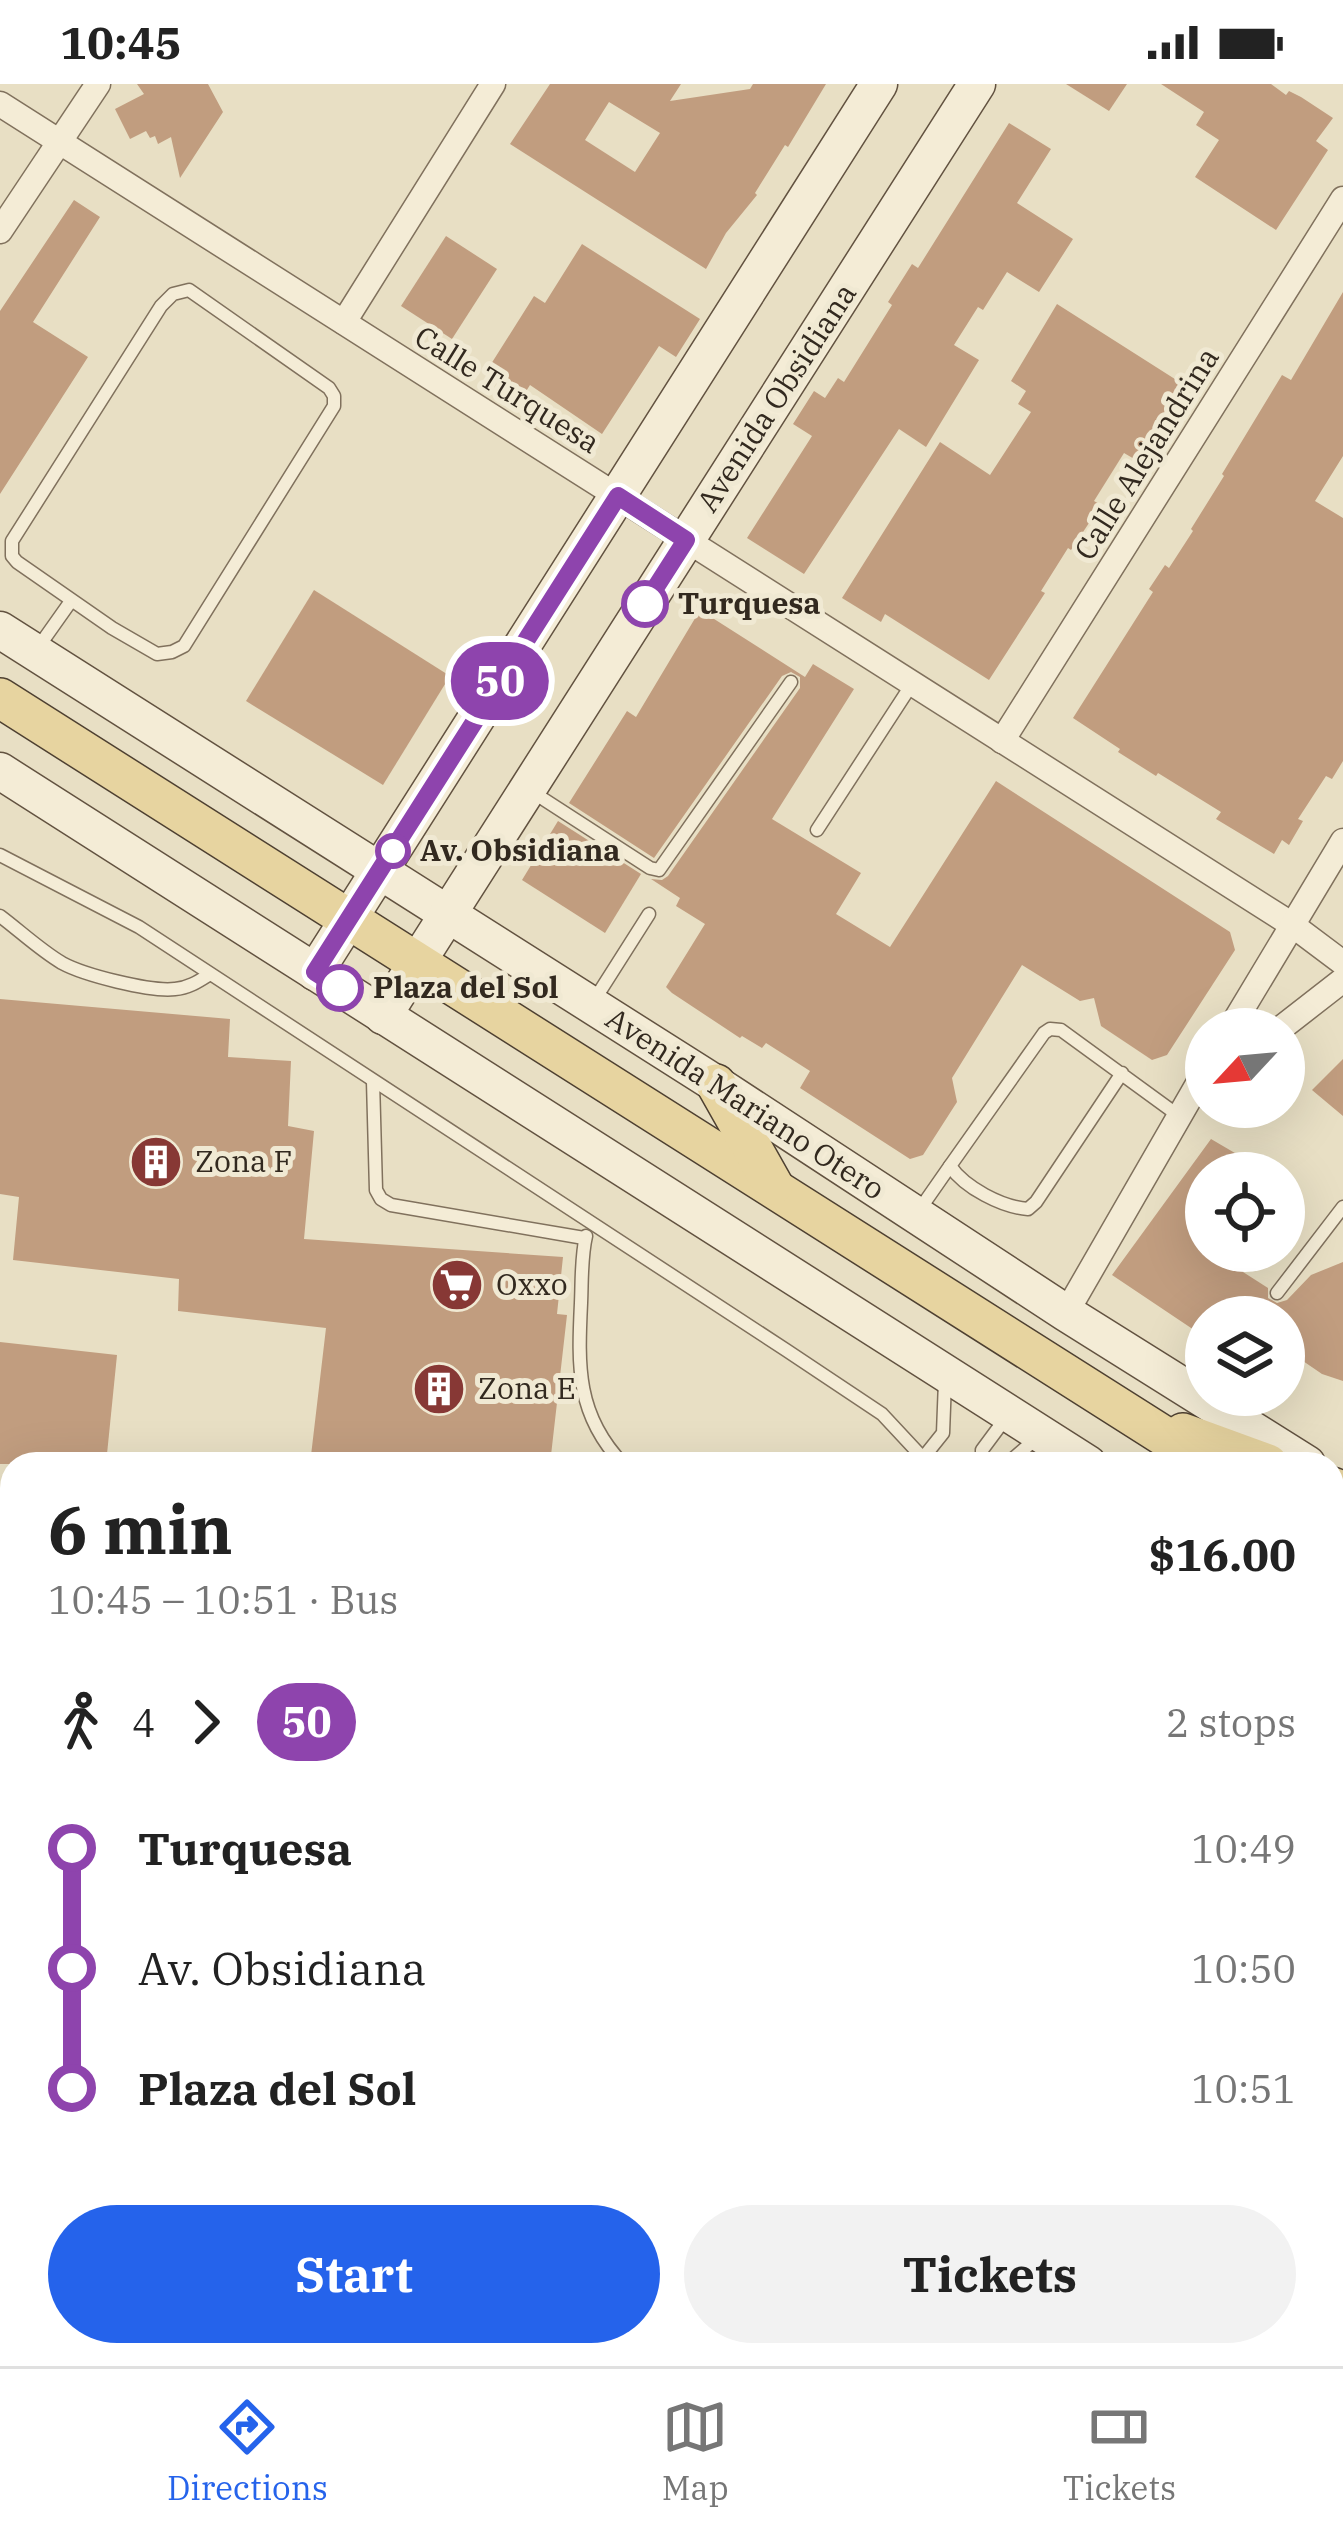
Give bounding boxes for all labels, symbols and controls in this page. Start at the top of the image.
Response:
text: 10:45 [60,13,182,71]
street label: Avenida Obsidiana [687,275,864,519]
street label: Calle Turquesa [408,316,608,461]
street label: Calle Alejandrina [1065,340,1227,567]
marker: Turquesa [623,582,667,626]
place label: Turquesa [678,583,821,622]
line badge: 50 [446,642,554,720]
text: 50 [475,653,525,708]
place label: Av. Obsidiana [420,830,620,869]
marker: Av. Obsidiana [377,835,409,867]
marker: Plaza del Sol [318,966,362,1010]
place label: Plaza del Sol [373,967,559,1006]
street label: Avenida Mariano Otero [599,998,893,1208]
north arrow [1185,1008,1305,1128]
map controls [1185,1008,1305,1416]
building icon: Zona F [128,1134,184,1190]
place label: Zona F [195,1141,292,1180]
button: locate [1185,1152,1305,1272]
supermarket icon: Oxxo [429,1257,485,1313]
place label: Oxxo [496,1264,568,1303]
button: layers [1185,1296,1305,1416]
building icon: Zona E [411,1361,467,1417]
place label: Zona E [478,1368,576,1407]
text: 6 min [48,1486,233,1572]
text: $16.00 [1149,1525,1296,1583]
text: 10:45 – 10:51 · Bus [48,1574,398,1625]
icon: walk [48,1689,114,1755]
icon: forward [173,1689,239,1755]
text: 50 [281,1694,332,1749]
text: 4 [132,1697,155,1748]
text: 2 stops [1166,1697,1296,1748]
text: Turquesa [138,1819,352,1877]
text: 10:49 [1191,1823,1296,1874]
text: Av. Obsidiana [138,1939,426,1997]
text: 10:50 [1191,1943,1296,1994]
text: Plaza del Sol [138,2059,416,2117]
text: 10:51 [1191,2063,1296,2114]
button: Start [48,2205,660,2343]
button: Tickets [684,2205,1296,2343]
tab: Directions [167,2394,328,2509]
tab: Map [662,2394,729,2509]
tab: Tickets [1063,2394,1176,2509]

